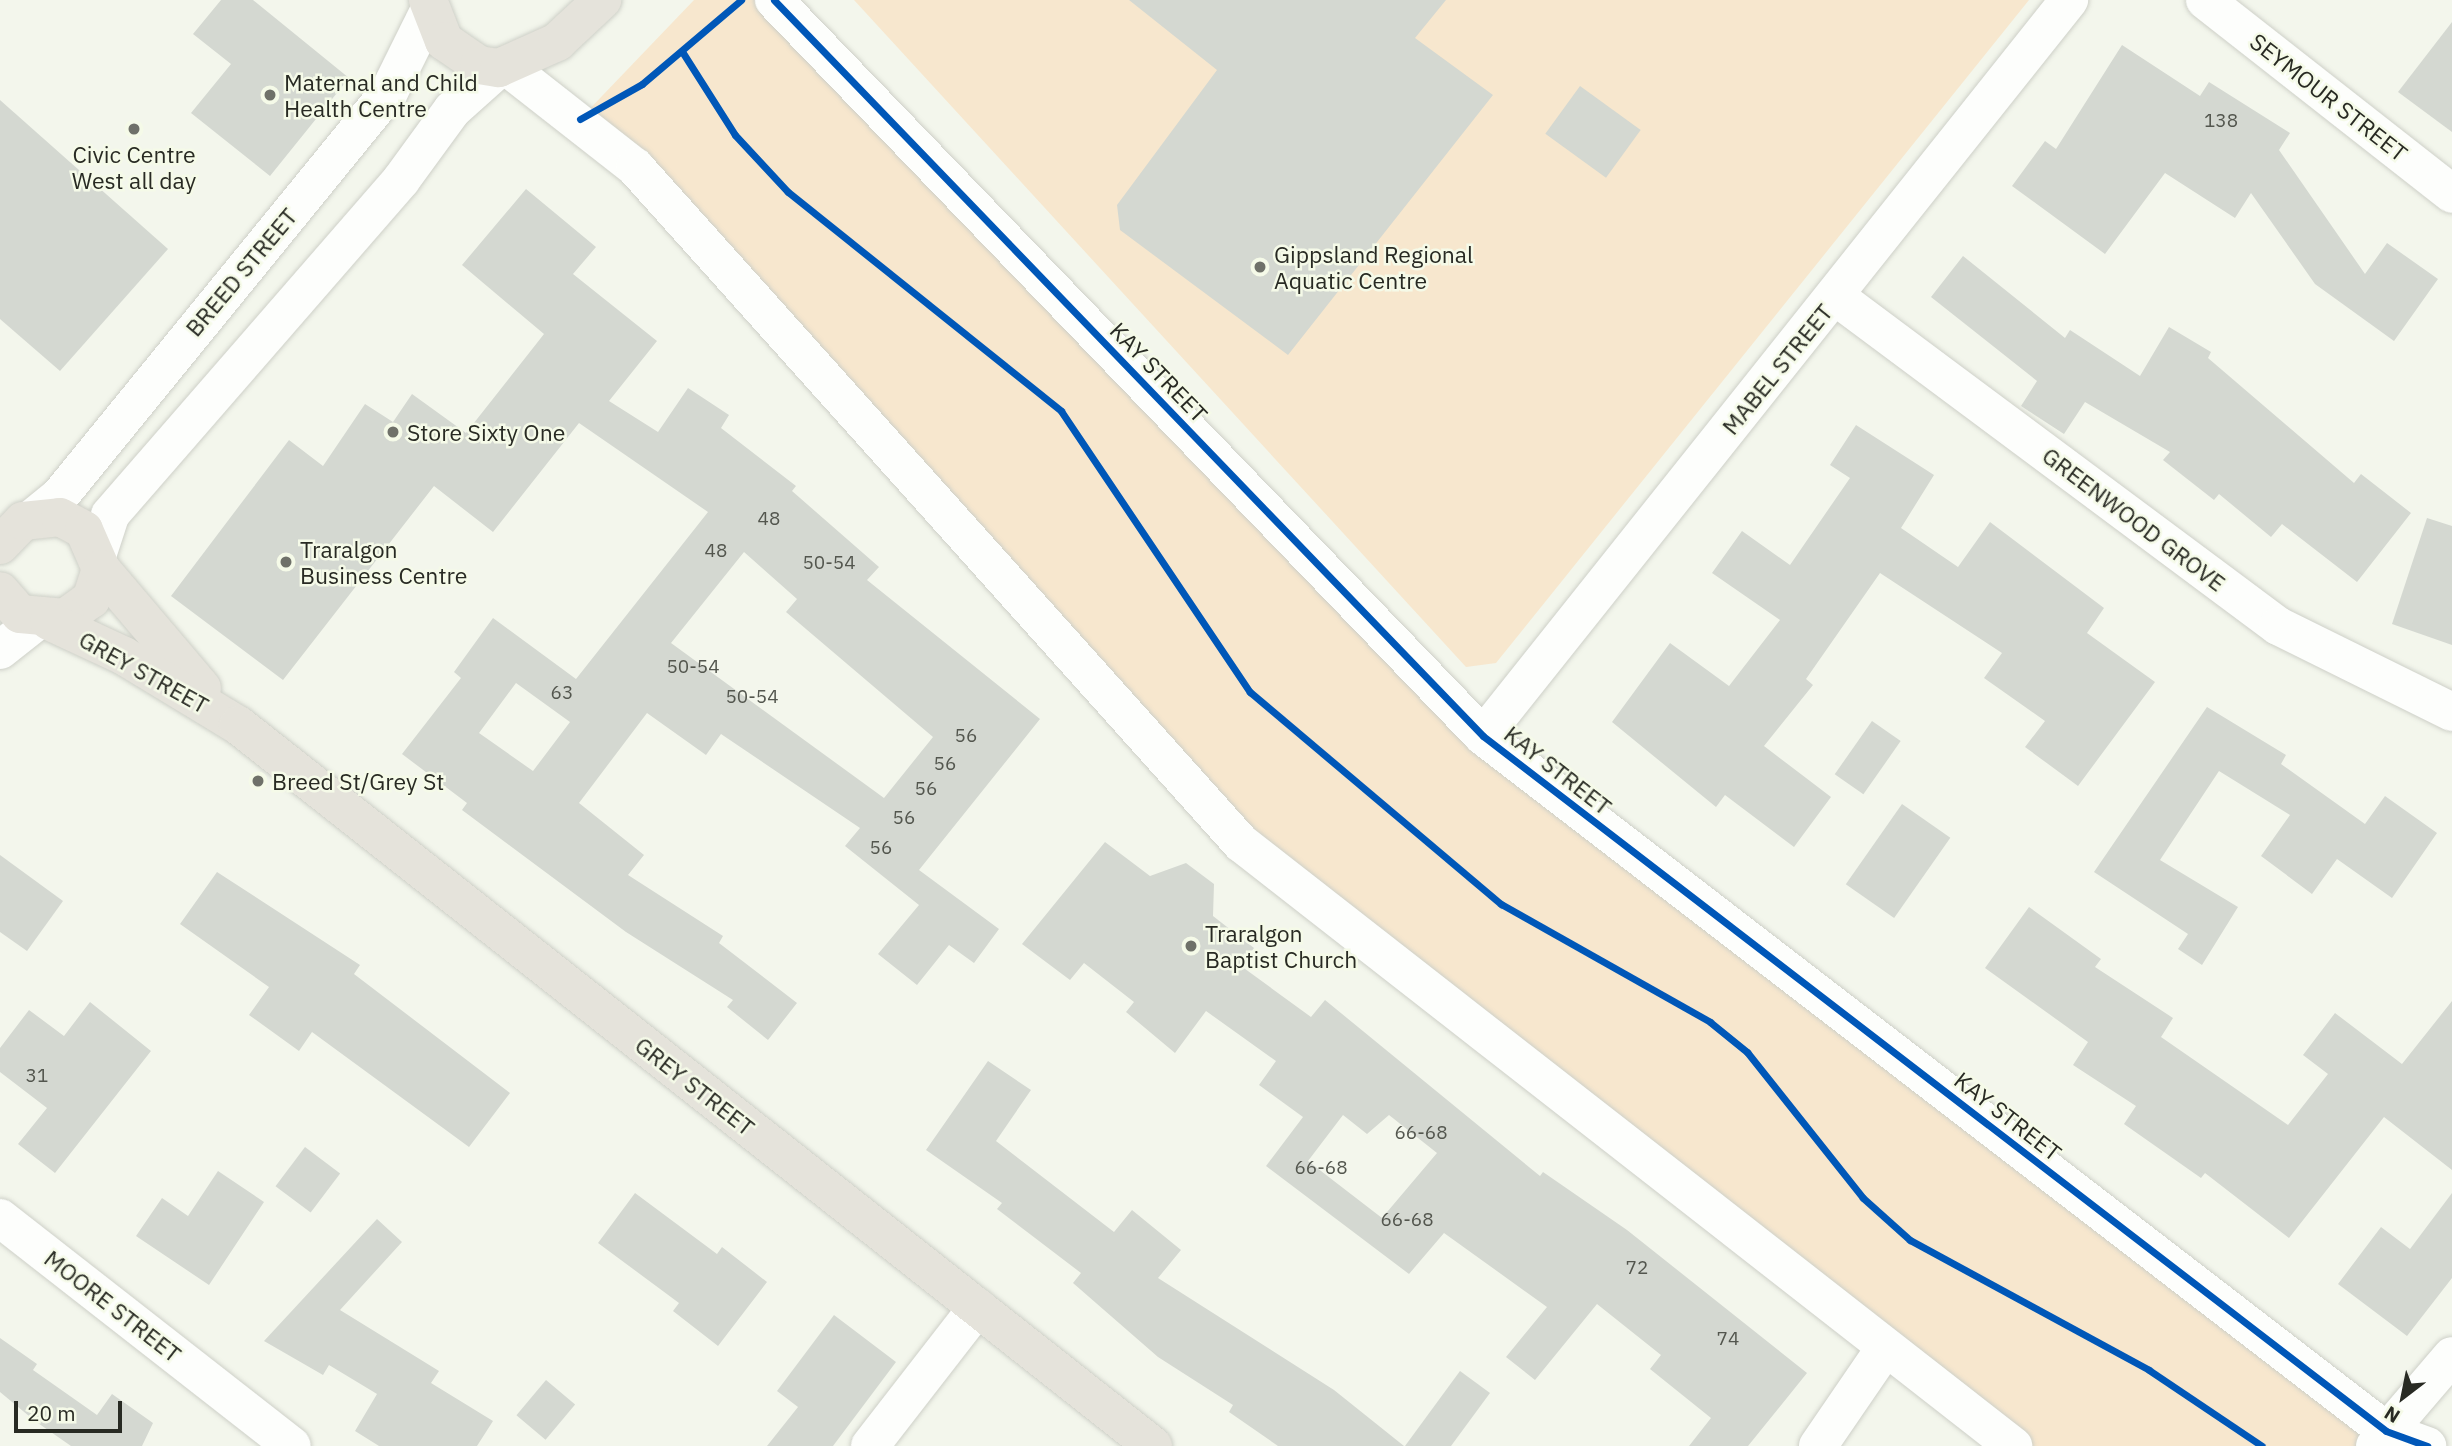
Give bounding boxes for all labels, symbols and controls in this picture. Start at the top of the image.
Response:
street label: SEYMOUR STREET [2245,27,2413,167]
place label: Maternal and Child Health Centre [284,68,478,122]
marker: Maternal and Child Health Centre [262,87,278,103]
house number: 138 [2204,110,2238,132]
marker: Civic Centre West all day [126,121,142,137]
place label: Civic Centre West all day [72,140,196,194]
street label: BREED STREET [180,202,302,342]
place label: Gippsland Regional Aquatic Centre [1274,240,1473,294]
marker: Gippsland Regional Aquatic Centre [1252,259,1268,275]
street label: MABEL STREET [1716,298,1838,440]
street label: KAY STREET [1105,316,1213,428]
place label: Store Sixty One [407,418,565,446]
marker: Store Sixty One [385,424,401,440]
street label: GREENWOOD GROVE [2037,441,2231,597]
house number: 48 [758,508,780,530]
place label: Traralgon Business Centre [300,535,467,589]
house number: 48 [705,540,727,562]
house number: 50-54 [802,552,856,574]
marker: Traralgon Business Centre [278,554,294,570]
street label: GREY STREET [74,625,214,719]
house number: 50-54 [666,656,720,678]
house number: 63 [551,682,573,704]
house number: 50-54 [725,686,779,708]
street label: KAY STREET [1499,720,1617,820]
house number: 56 [955,725,977,747]
house number: 56 [934,753,956,775]
place label: Breed St/Grey St [272,767,444,795]
marker: Breed St/Grey St [250,773,266,789]
house number: 56 [915,778,937,800]
house number: 56 [893,807,915,829]
house number: 56 [870,837,892,859]
place label: Traralgon Baptist Church [1205,919,1357,973]
marker: Traralgon Baptist Church [1183,938,1199,954]
street label: GREY STREET [630,1031,760,1141]
house number: 31 [26,1065,48,1087]
street label: KAY STREET [1949,1066,2067,1166]
house number: 66-68 [1394,1122,1448,1144]
house number: 66-68 [1294,1157,1348,1179]
house number: 66-68 [1380,1209,1434,1231]
street label: MOORE STREET [39,1244,187,1368]
house number: 72 [1626,1257,1648,1279]
house number: 74 [1717,1328,1739,1350]
north arrow [2368,1362,2438,1432]
scale bar [18,1386,126,1430]
text: 20 m [27,1399,76,1427]
text: N [2380,1401,2404,1429]

